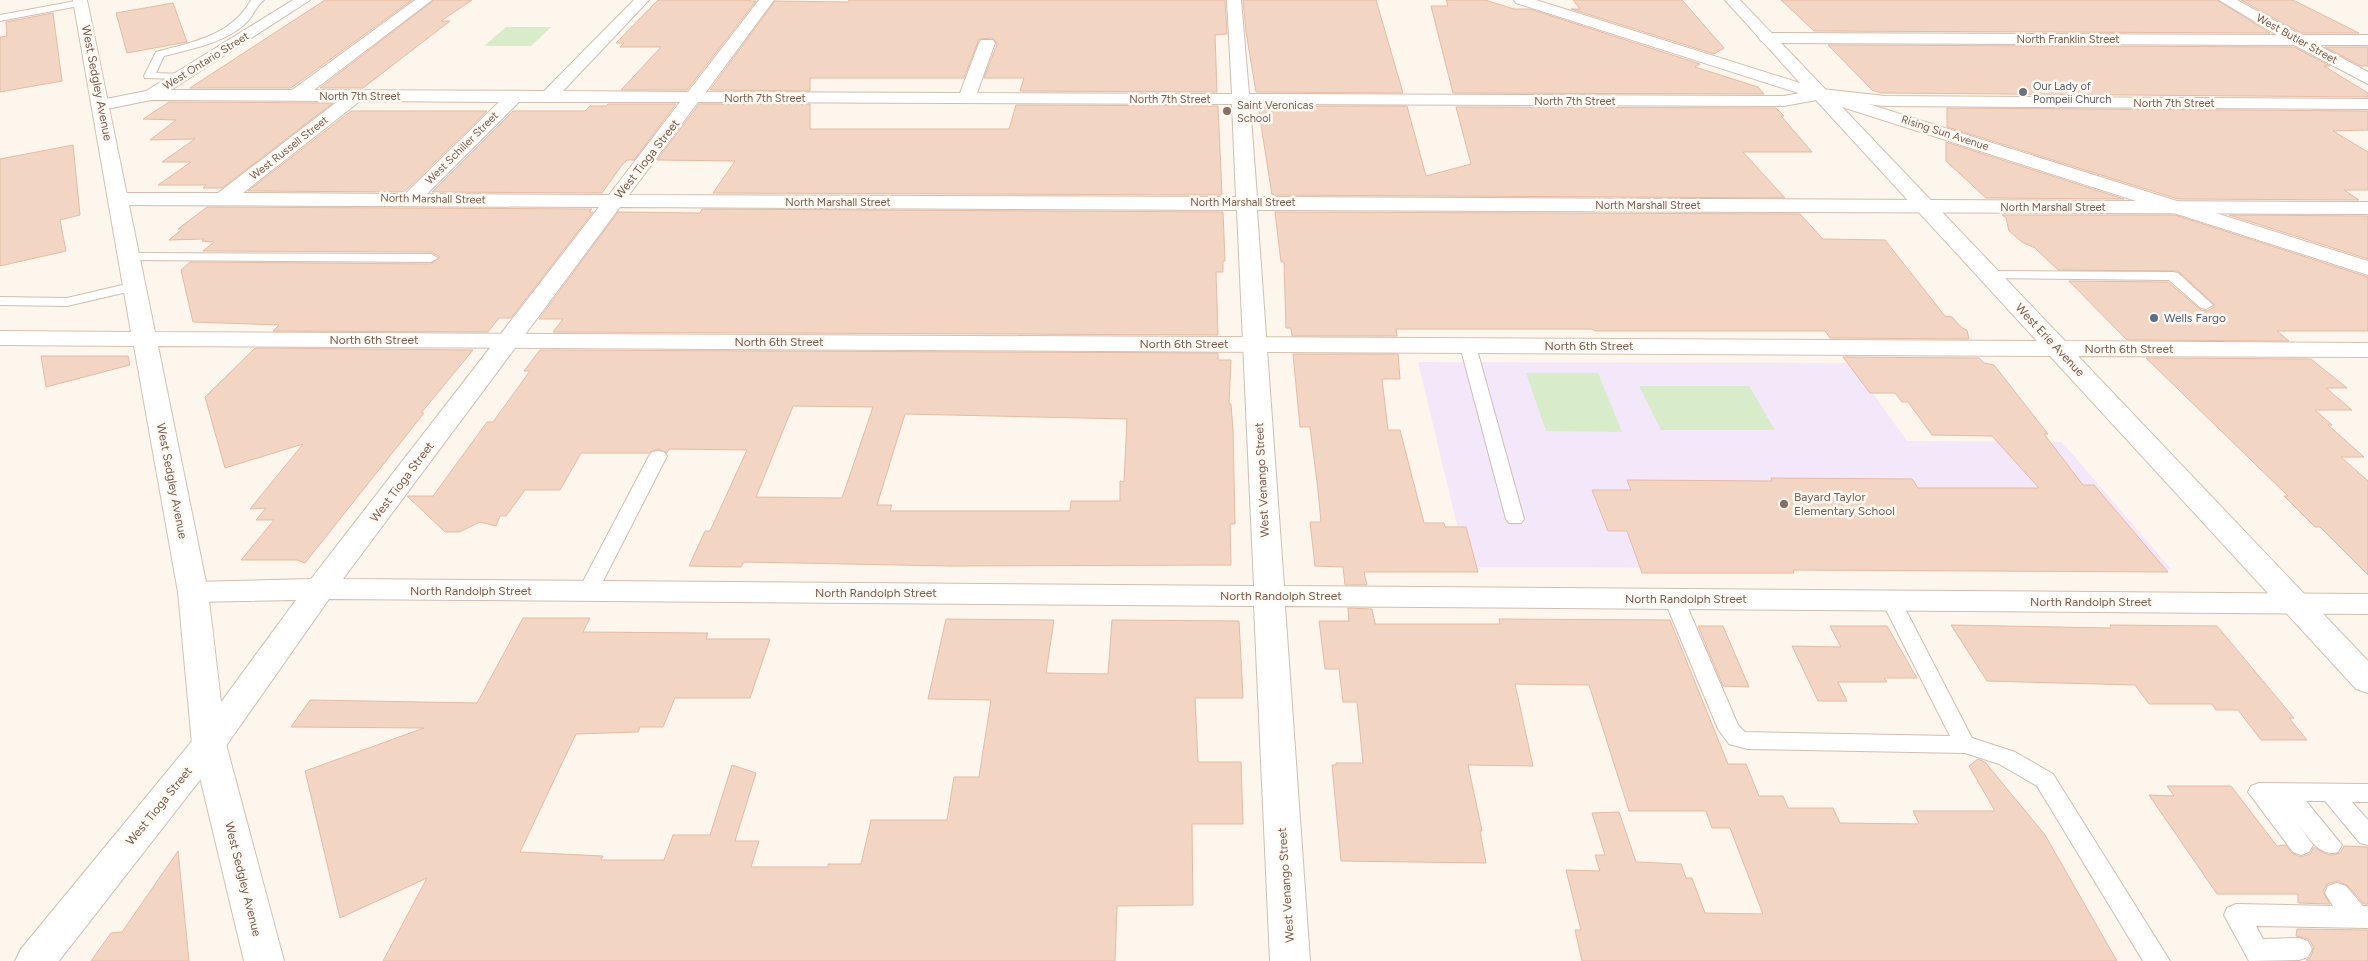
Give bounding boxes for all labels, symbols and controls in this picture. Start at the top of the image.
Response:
street label: West Butler Street [2254,11,2340,67]
street label: West Sedgley Avenue [79,24,115,142]
street label: West Ontario Street [161,29,251,93]
street label: North Franklin Street [2017,33,2119,46]
place label: Our Lady of Pompeii Church [2033,80,2111,106]
marker: Our Lady of Pompeii Church [2017,86,2029,98]
street label: North 7th Street [319,90,401,103]
street label: North 7th Street [724,92,806,105]
street label: North 7th Street [1129,93,1211,106]
street label: North 7th Street [1534,95,1616,108]
street label: North 7th Street [2133,97,2215,110]
place label: Saint Veronicas School [1237,99,1314,125]
marker: Saint Veronicas School [1221,105,1233,117]
street label: West Schiller Street [423,109,501,187]
street label: West Russell Street [247,113,331,183]
street label: Rising Sun Avenue [1900,113,1990,153]
street label: West Tioga Street [612,116,683,201]
street label: North Marshall Street [380,192,486,206]
street label: North Marshall Street [785,196,891,209]
street label: North Marshall Street [1190,196,1296,209]
street label: North Marshall Street [1595,199,1701,212]
street label: North Marshall Street [2000,201,2106,214]
street label: West Erie Avenue [2013,301,2088,380]
place label: Wells Fargo [2164,311,2226,325]
marker: Wells Fargo [2148,312,2160,324]
street label: North 6th Street [329,333,419,347]
street label: North 6th Street [734,335,824,349]
street label: North 6th Street [1139,337,1229,351]
street label: North 6th Street [1544,339,1634,353]
street label: North 6th Street [2084,342,2174,356]
street label: West Sedgley Avenue [154,422,190,540]
street label: West Venango Street [1252,422,1272,538]
street label: West Tioga Street [367,439,437,525]
place label: Bayard Taylor Elementary School [1794,490,1895,518]
marker: Bayard Taylor Elementary School [1778,498,1790,510]
street label: North Randolph Street [410,584,532,598]
street label: North Randolph Street [815,586,937,600]
street label: North Randolph Street [1220,589,1342,603]
street label: North Randolph Street [1625,592,1747,606]
street label: North Randolph Street [2030,595,2152,609]
street label: West Tioga Street [123,764,195,848]
street label: West Sedgley Avenue [222,820,264,938]
street label: West Venango Street [1275,827,1297,943]

